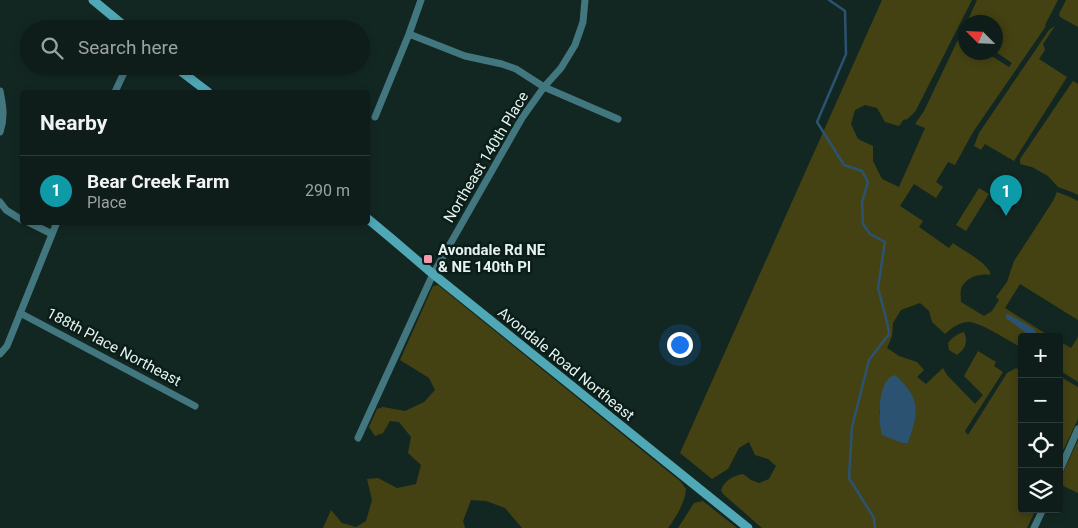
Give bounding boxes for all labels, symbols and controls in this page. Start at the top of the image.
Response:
north arrow [958,15,1003,60]
search box [20,20,370,75]
icon: search [38,34,66,62]
text: Search here [78,36,178,59]
street label: Northeast 140th Place [440,88,532,226]
text: Nearby [40,111,107,135]
text: Bear Creek Farm [87,170,230,193]
pin: 1 [990,175,1022,216]
text: 1 [51,181,61,200]
text: 290 m [305,181,350,200]
text: Place [87,193,127,212]
place label: Avondale Rd NE & NE 140th Pl [438,241,546,276]
marker: Avondale Rd NE & NE 140th Pl [422,253,434,265]
street label: Avondale Road Northeast [494,303,638,425]
street label: 188th Place Northeast [44,304,184,390]
your location [667,332,693,358]
map controls [1018,333,1063,513]
button: + [1018,333,1063,378]
button: − [1018,378,1063,423]
button: locate [1018,423,1063,468]
button: layers [1018,468,1063,513]

